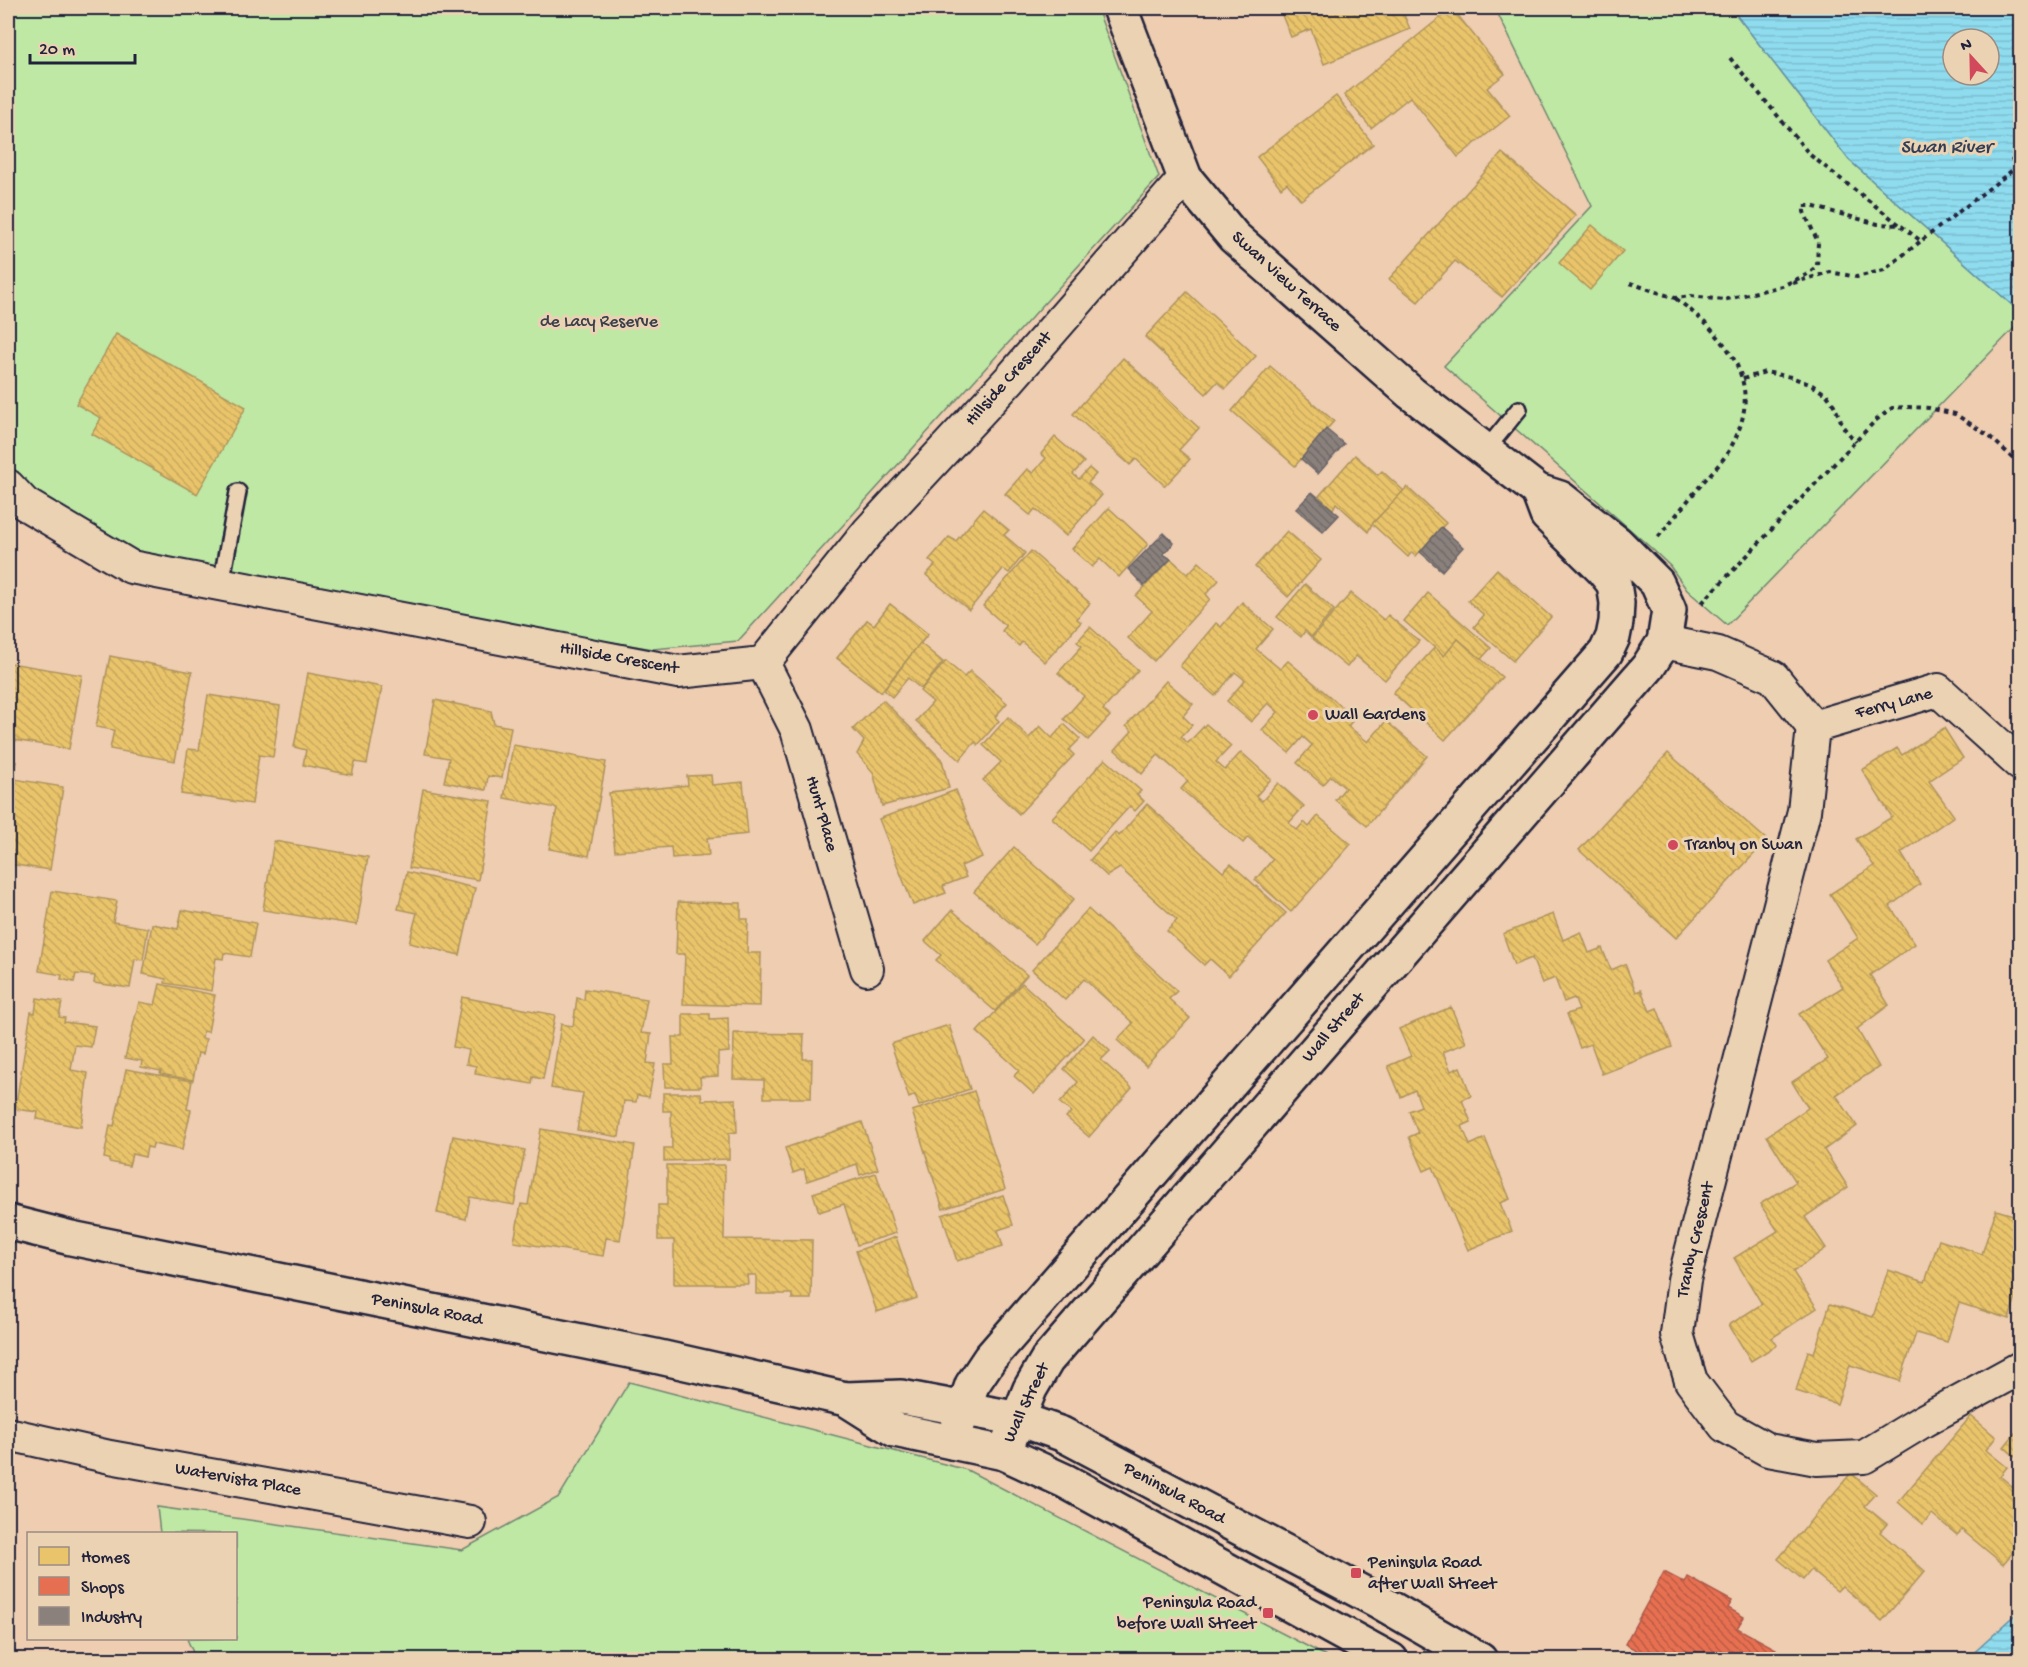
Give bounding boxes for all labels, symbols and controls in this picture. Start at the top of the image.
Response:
scale bar [30,27,135,65]
north arrow [1941,27,2001,87]
text: N [1958,35,1976,57]
text: 20 m [39,40,75,61]
water label: Swan River [1900,137,1995,160]
street label: Swan View Terrace [1227,227,1346,337]
park label: de Lacy Reserve [540,312,659,333]
street label: Hillside Crescent [961,326,1058,431]
street label: Hillside Crescent [558,638,682,680]
street label: Ferry Lane [1852,683,1935,725]
place label: Wall Gardens [1325,705,1427,726]
marker: Wall Gardens [1306,708,1320,722]
street label: Hunt Place [800,774,842,855]
place label: Tranby on Swan [1684,835,1803,856]
marker: Tranby on Swan [1666,838,1680,852]
street label: Wall Street [1298,988,1371,1067]
street label: Tranby Crescent [1672,1179,1720,1301]
street label: Peninsula Road [369,1289,486,1331]
street label: Wall Street [999,1358,1055,1446]
street label: Peninsula Road [1118,1458,1230,1530]
street label: Watervista Place [173,1459,303,1502]
legend [27,1532,237,1640]
text: Homes [81,1548,131,1569]
place label: Peninsula Road after Wall Street [1367,1553,1498,1595]
marker: Peninsula Road after Wall Street [1349,1566,1363,1580]
text: Shops [81,1578,125,1599]
place label: Peninsula Road before Wall Street [1117,1593,1258,1635]
marker: Peninsula Road before Wall Street [1261,1606,1275,1620]
text: Industry [81,1608,142,1629]

